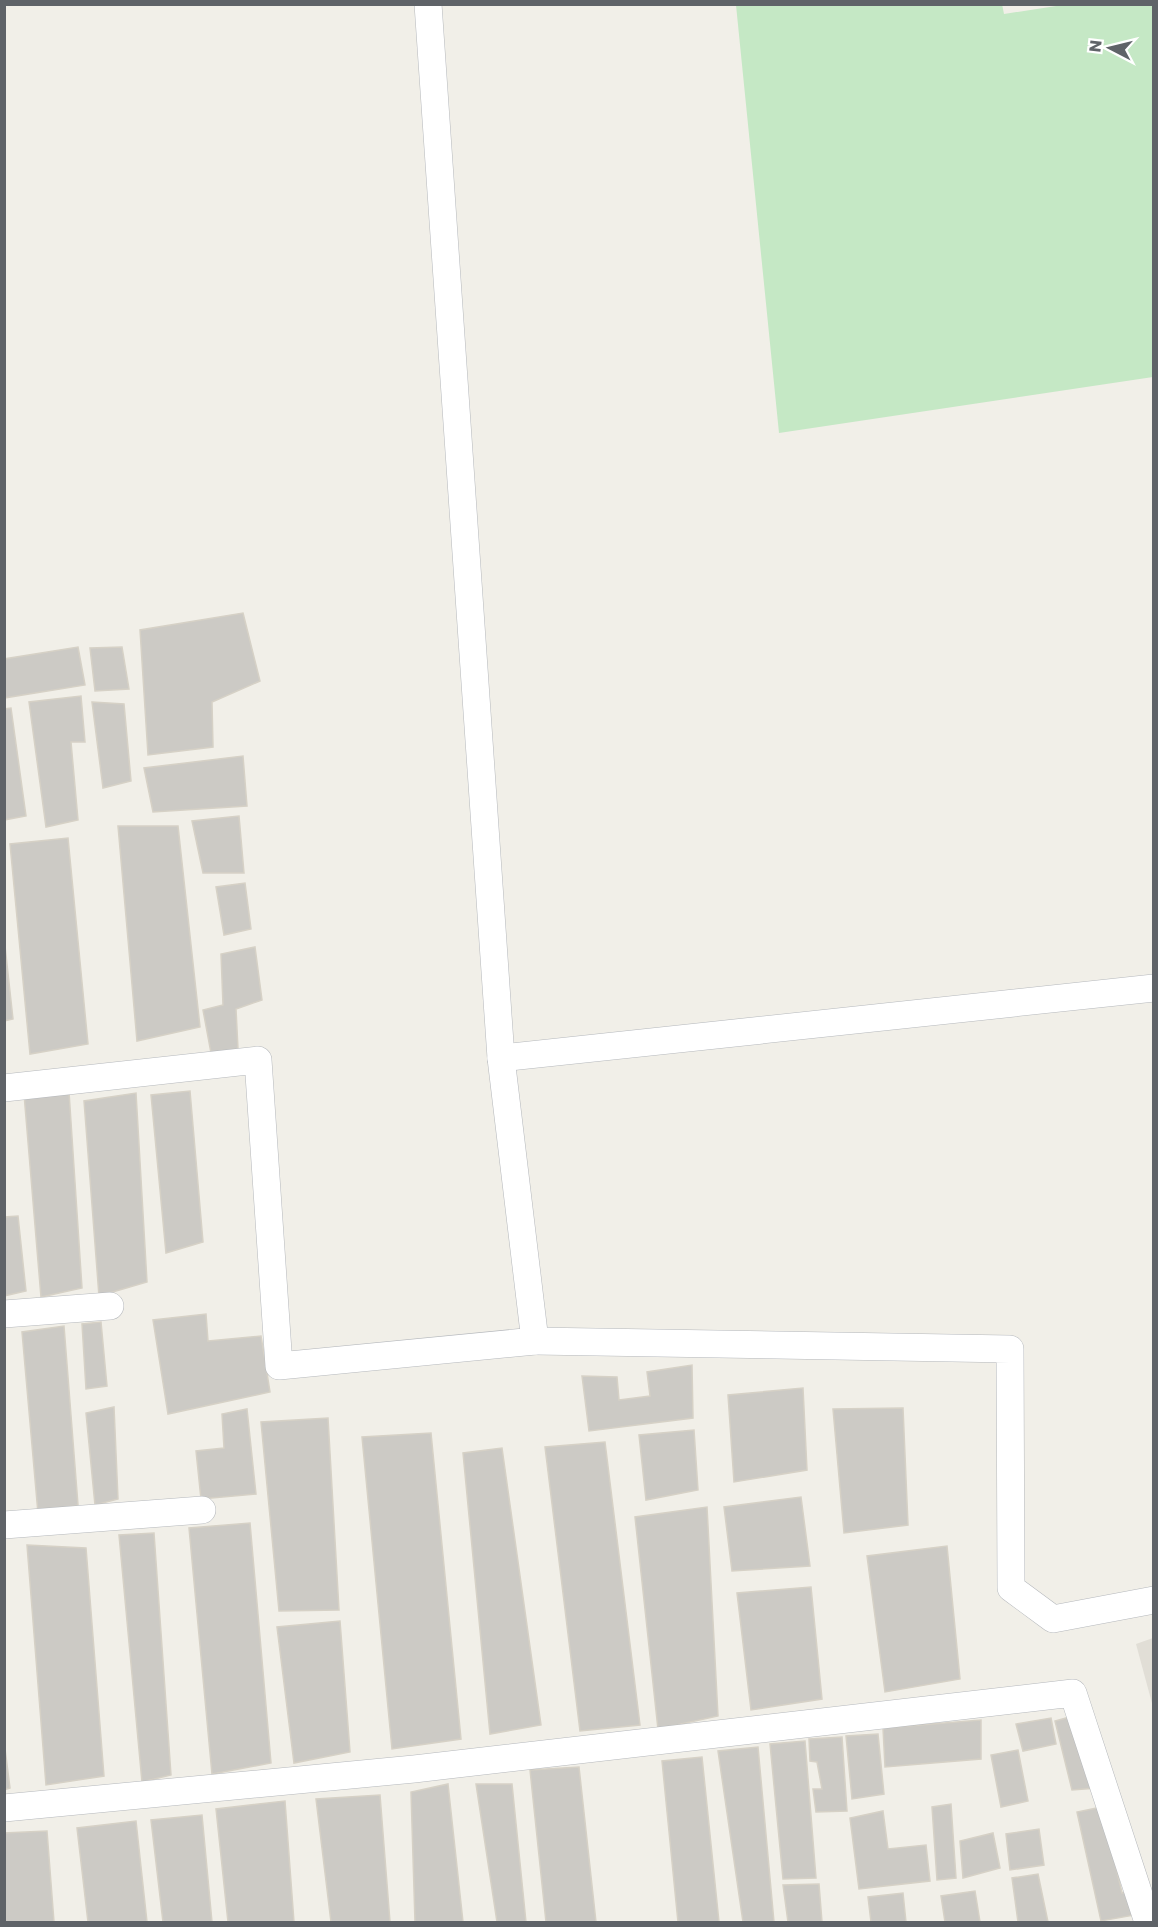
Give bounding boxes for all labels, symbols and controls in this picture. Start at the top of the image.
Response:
north arrow [1080,18,1140,78]
text: N [1083,39,1108,54]

